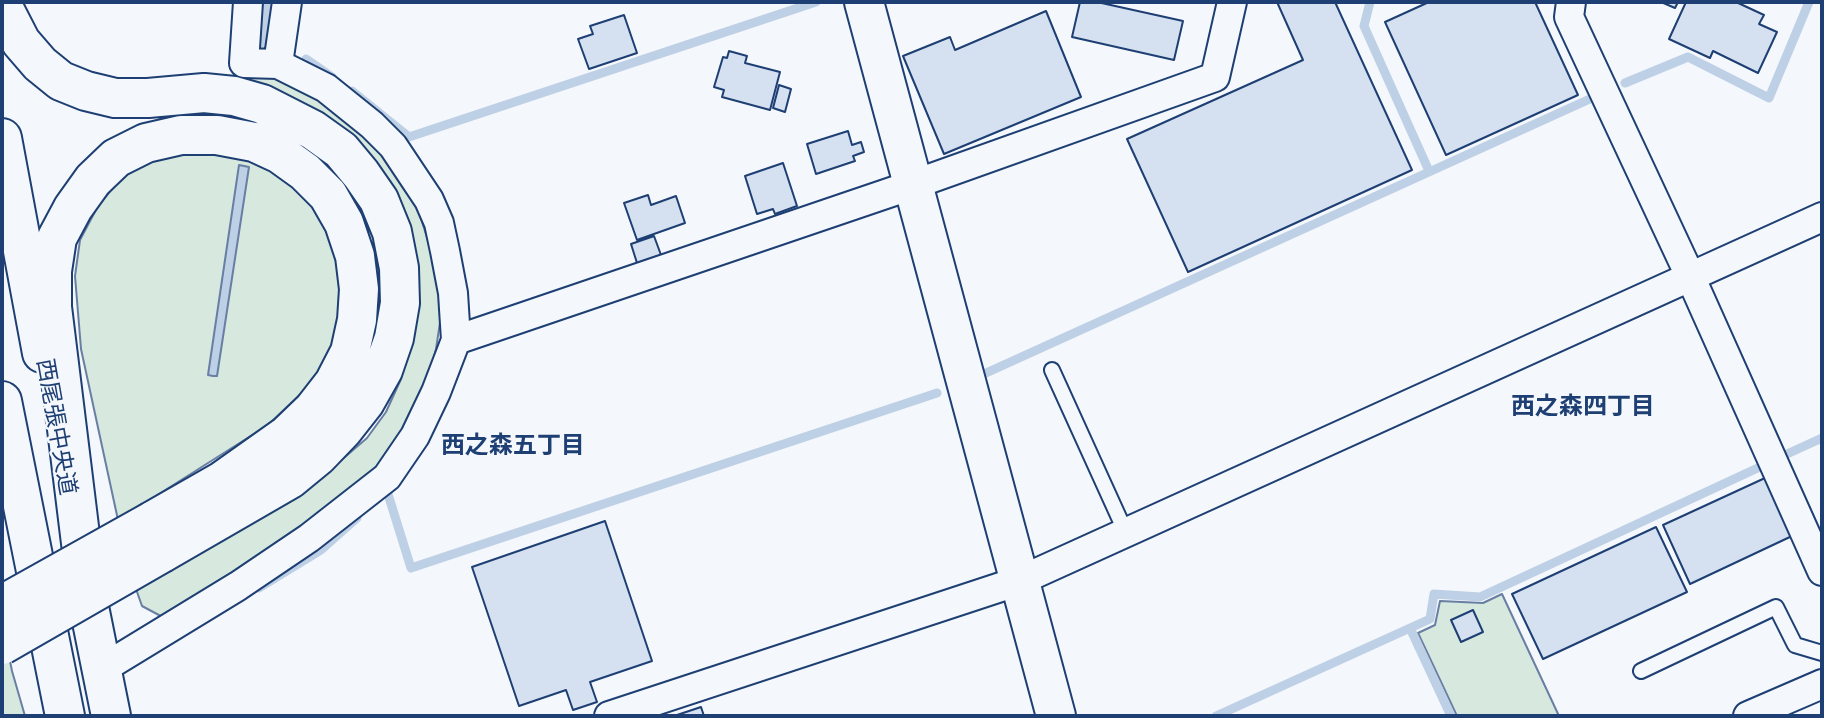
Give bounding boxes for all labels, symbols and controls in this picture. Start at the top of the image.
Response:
street label: 西尾張中央道 [30,357,82,497]
district label: 西之森四丁目 [1511,393,1655,421]
district label: 西之森五丁目 [441,432,585,460]

